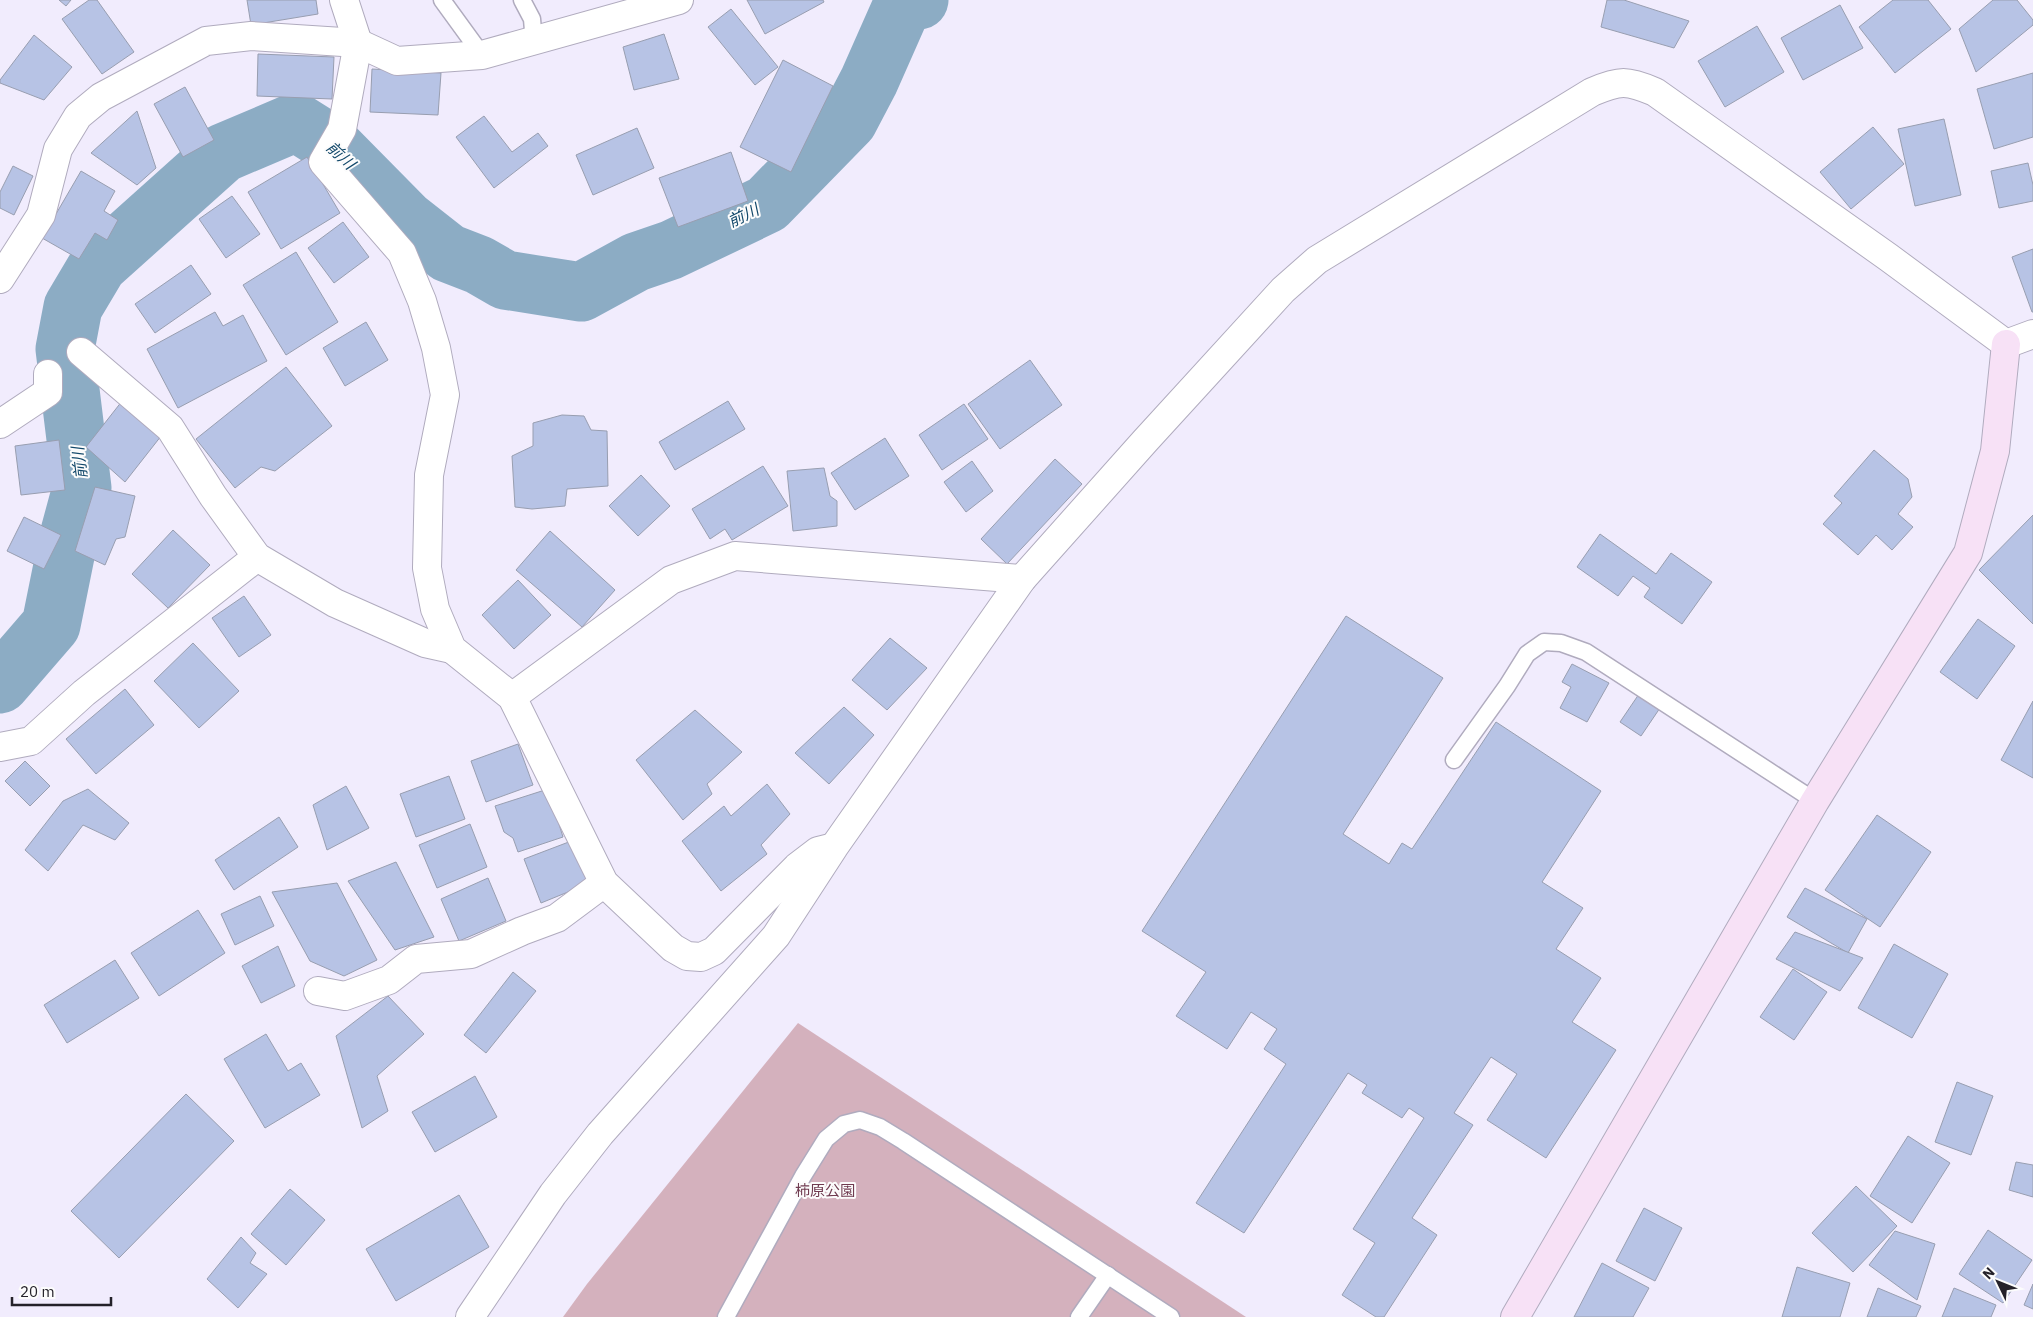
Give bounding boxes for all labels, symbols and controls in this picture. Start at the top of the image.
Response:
water label: 前川 [322,137,361,175]
water label: 前川 [724,198,764,231]
water label: 前川 [67,444,91,480]
park label: 柿原公園 [795,1181,855,1200]
north arrow [1973,1257,2023,1307]
text: N [1978,1263,1999,1283]
scale bar [12,1274,111,1306]
text: 20 m [20,1282,55,1301]

